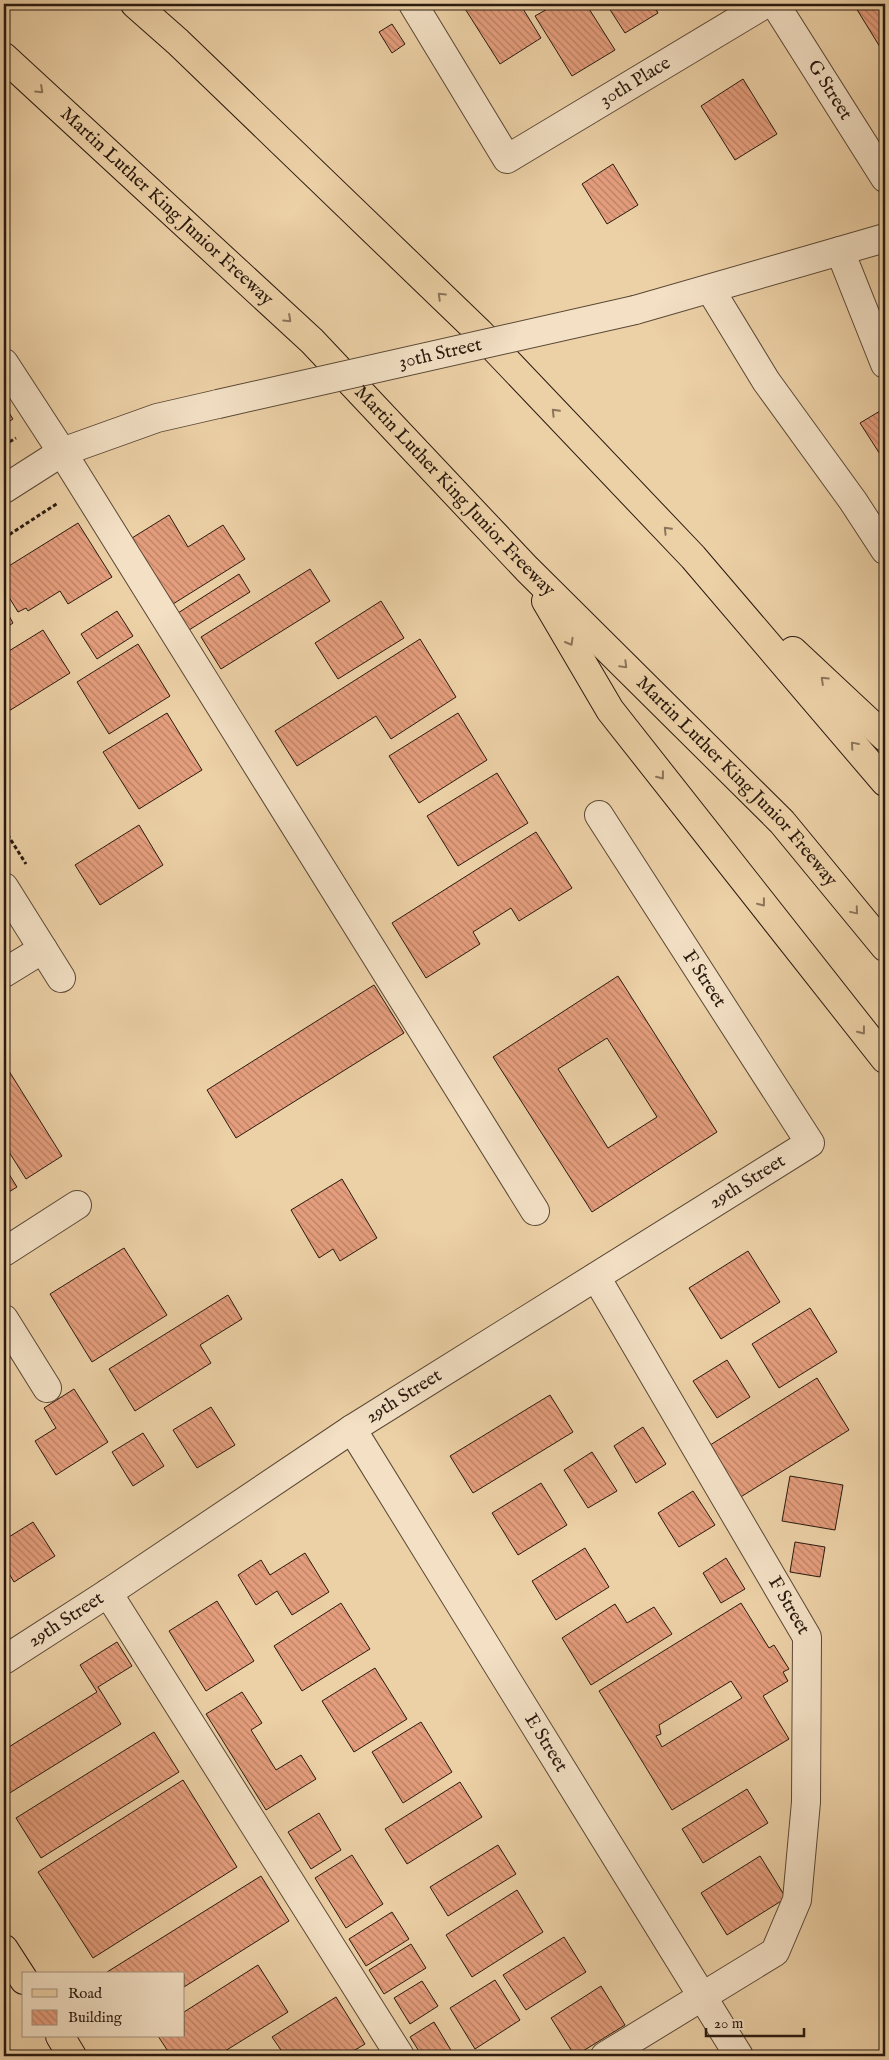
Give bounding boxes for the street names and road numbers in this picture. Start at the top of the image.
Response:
street label: 30th Place [595,51,675,112]
street label: G Street [802,56,858,125]
street label: Martin Luther King Junior Freeway [55,102,279,312]
street label: 30th Street [397,333,485,375]
street label: Martin Luther King Junior Freeway [349,381,561,602]
street label: Martin Luther King Junior Freeway [630,672,843,892]
street label: F Street [677,946,732,1013]
street label: 29th Street [705,1149,790,1215]
street label: 29th Street [361,1364,447,1429]
street label: F Street [762,1572,815,1640]
street label: 29th Street [24,1586,109,1653]
street label: E Street [519,1709,573,1777]

